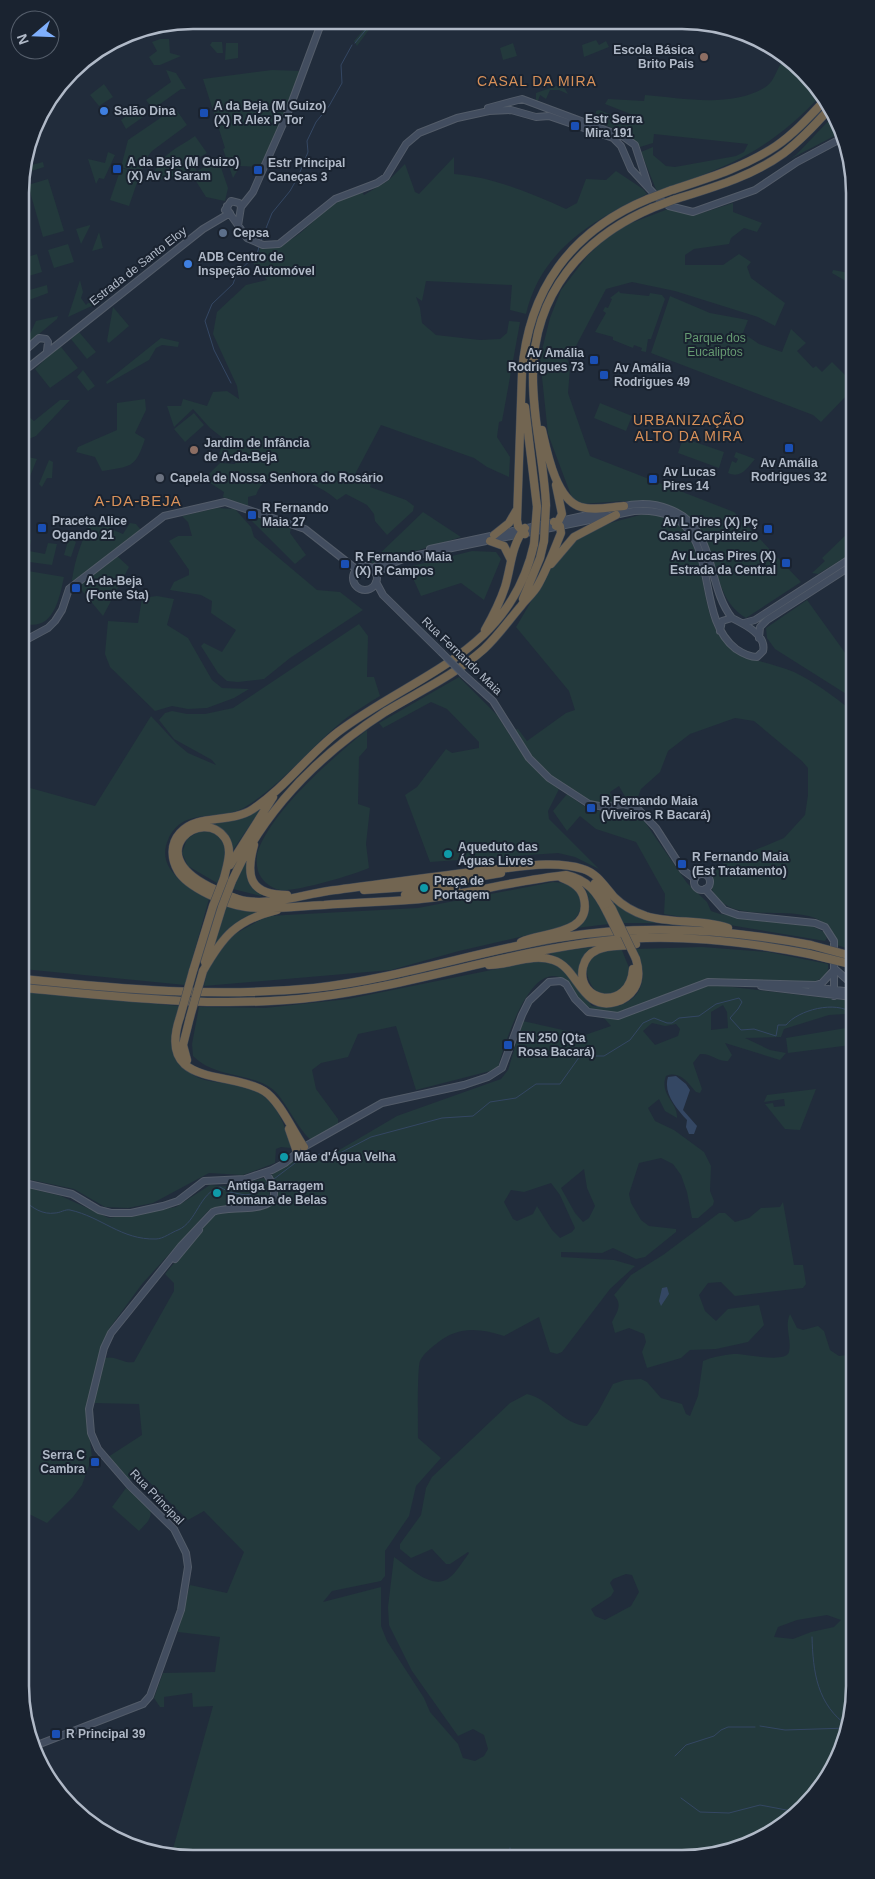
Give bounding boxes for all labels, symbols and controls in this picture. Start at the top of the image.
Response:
north arrow [10,10,60,60]
text: N [13,32,32,47]
place label: Escola Básica Brito Pais [613,43,694,71]
marker: Escola Básica Brito Pais [698,51,710,63]
district label: CASAL DA MIRA [477,73,597,89]
place label: A da Beja (M Guizo) (X) R Alex P Tor [214,99,326,127]
place label: Salão Dina [114,104,176,118]
marker: Salão Dina [98,105,110,117]
marker: A da Beja (M Guizo) (X) R Alex P Tor [198,107,210,119]
place label: Estr Serra Mira 191 [585,112,643,140]
marker: Estr Serra Mira 191 [569,120,581,132]
place label: A da Beja (M Guizo) (X) Av J Saram [127,155,239,183]
place label: Estr Principal Caneças 3 [268,156,345,184]
marker: A da Beja (M Guizo) (X) Av J Saram [111,163,123,175]
marker: Estr Principal Caneças 3 [252,164,264,176]
street label: Estrada de Santo Eloy [87,224,189,308]
place label: Cepsa [233,226,269,240]
marker: Cepsa [217,227,229,239]
place label: ADB Centro de Inspeção Automóvel [198,250,315,278]
marker: ADB Centro de Inspeção Automóvel [182,258,194,270]
park label: Parque dos Eucaliptos [684,331,746,359]
place label: Av Amália Rodrigues 73 [508,346,584,374]
marker: Av Amália Rodrigues 73 [588,354,600,366]
place label: Av Amália Rodrigues 49 [614,361,690,389]
marker: Av Amália Rodrigues 49 [598,369,610,381]
district label: URBANIZAÇÃO ALTO DA MIRA [633,412,745,444]
place label: Jardim de Infância de A-da-Beja [204,436,310,464]
marker: Av Amália Rodrigues 32 [783,442,795,454]
marker: Jardim de Infância de A-da-Beja [188,444,200,456]
place label: Av Amália Rodrigues 32 [751,456,827,484]
place label: Av Lucas Pires 14 [663,465,716,493]
place label: Capela de Nossa Senhora do Rosário [170,471,383,485]
marker: Capela de Nossa Senhora do Rosário [154,472,166,484]
marker: Av Lucas Pires 14 [647,473,659,485]
district label: A-DA-BEJA [94,492,182,509]
place label: R Fernando Maia 27 [262,501,329,529]
marker: R Fernando Maia 27 [246,509,258,521]
place label: Praceta Alice Ogando 21 [52,514,127,542]
place label: Av L Pires (X) Pç Casal Carpinteiro [659,515,758,543]
marker: Praceta Alice Ogando 21 [36,522,48,534]
marker: Av L Pires (X) Pç Casal Carpinteiro [762,523,774,535]
place label: Av Lucas Pires (X) Estrada da Central [670,549,776,577]
place label: R Fernando Maia (X) R Campos [355,550,452,578]
marker: Av Lucas Pires (X) Estrada da Central [780,557,792,569]
marker: R Fernando Maia (X) R Campos [339,558,351,570]
place label: A-da-Beja (Fonte Sta) [86,574,149,602]
marker: A-da-Beja (Fonte Sta) [70,582,82,594]
street label: Rua Fernando Maia [419,614,505,698]
place label: R Fernando Maia (Viveiros R Bacará) [601,794,711,822]
marker: R Fernando Maia (Viveiros R Bacará) [585,802,597,814]
place label: Aqueduto das Águas Livres [458,840,538,868]
marker: Aqueduto das Águas Livres [442,848,454,860]
place label: R Fernando Maia (Est Tratamento) [692,850,789,878]
marker: R Fernando Maia (Est Tratamento) [676,858,688,870]
place label: Praça de Portagem [434,874,489,902]
marker: Praça de Portagem [418,882,430,894]
place label: EN 250 (Qta Rosa Bacará) [518,1031,595,1059]
marker: EN 250 (Qta Rosa Bacará) [502,1039,514,1051]
place label: Mãe d'Água Velha [294,1149,396,1164]
marker: Mãe d'Água Velha [278,1151,290,1163]
place label: Antiga Barragem Romana de Belas [227,1179,327,1207]
marker: Antiga Barragem Romana de Belas [211,1187,223,1199]
place label: Serra C Cambra [40,1448,85,1476]
marker: Serra C Cambra [89,1456,101,1468]
street label: Rua Principal [127,1466,187,1528]
place label: R Principal 39 [66,1727,146,1741]
marker: R Principal 39 [50,1728,62,1740]

